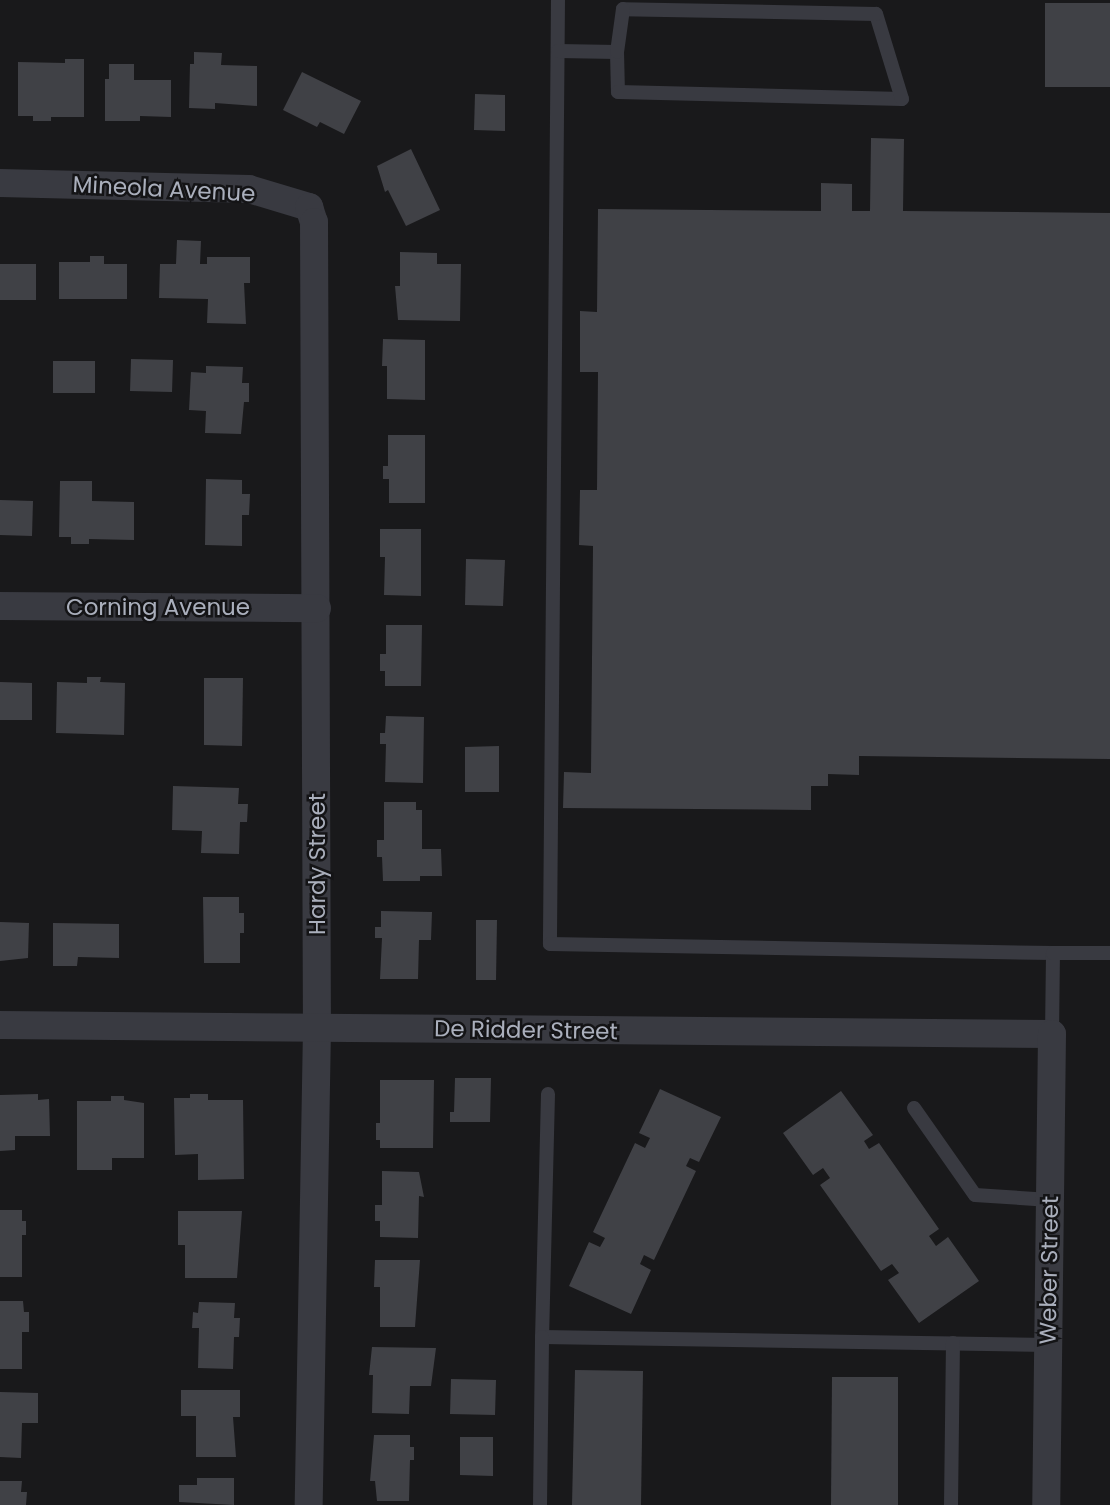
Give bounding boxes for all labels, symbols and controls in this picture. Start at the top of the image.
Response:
street label: Mineola Avenue [72,170,256,208]
street label: Corning Avenue [66,593,250,621]
street label: Hardy Street [303,793,331,935]
street label: De Ridder Street [434,1015,618,1045]
street label: Weber Street [1034,1195,1064,1345]

